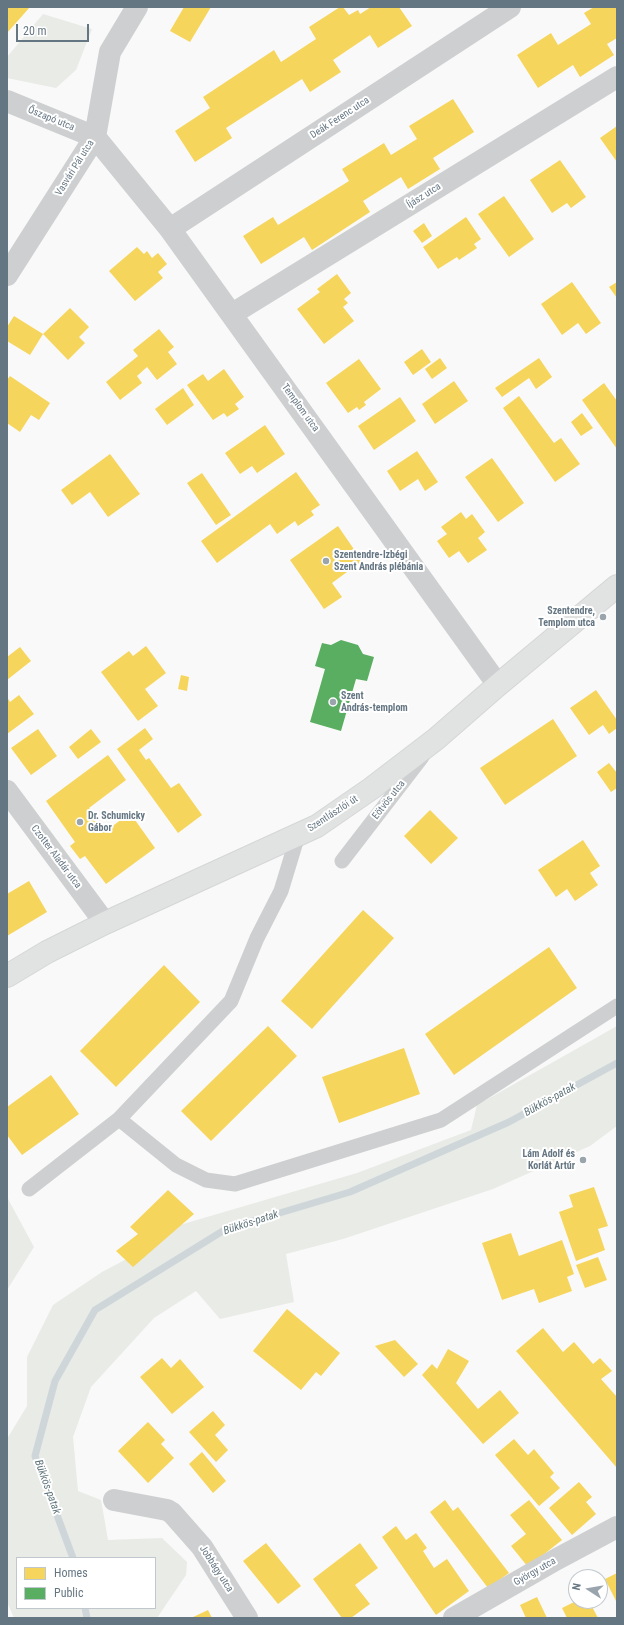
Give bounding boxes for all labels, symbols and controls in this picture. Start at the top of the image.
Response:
scale bar [18,16,91,42]
text: 20 m [23,24,47,38]
street label: Deák Ferenc utca [308,94,372,142]
street label: Őszapó utca [26,104,76,134]
street label: Vasvári Pál utca [53,138,97,198]
street label: Íjász utca [405,181,443,211]
street label: Templom utca [279,382,321,434]
place label: Szentendre-Izbégi Szent András plébánia [334,549,423,572]
marker: Szentendre-Izbégi Szent András plébánia [321,556,331,566]
place label: Szentendre, Templom utca [538,605,595,628]
marker: Szentendre, Templom utca [598,612,608,622]
place label: Szent András-templom [341,690,408,714]
marker: Szent András-templom [328,697,338,707]
street label: Eötvös utca [370,778,408,822]
street label: Szentlászlói út [306,793,360,835]
place label: Dr. Schumicky Gábor [88,810,145,834]
marker: Dr. Schumicky Gábor [75,817,85,827]
street label: Czotter Aladár utca [28,823,84,891]
water label: Bükkös-patak [522,1080,578,1120]
place label: Lám Adolf és Korlát Artúr [522,1148,575,1172]
marker: Lám Adolf és Korlát Artúr [578,1155,588,1165]
water label: Bükkös-patak [222,1208,280,1238]
water label: Bükkös-patak [31,1458,63,1516]
street label: Jobbágy utca [197,1543,235,1595]
street label: György utca [512,1555,558,1589]
legend [16,1557,156,1609]
text: Homes [54,1566,88,1580]
north arrow [568,1569,608,1609]
text: N [570,1582,584,1591]
text: Public [54,1586,83,1600]

